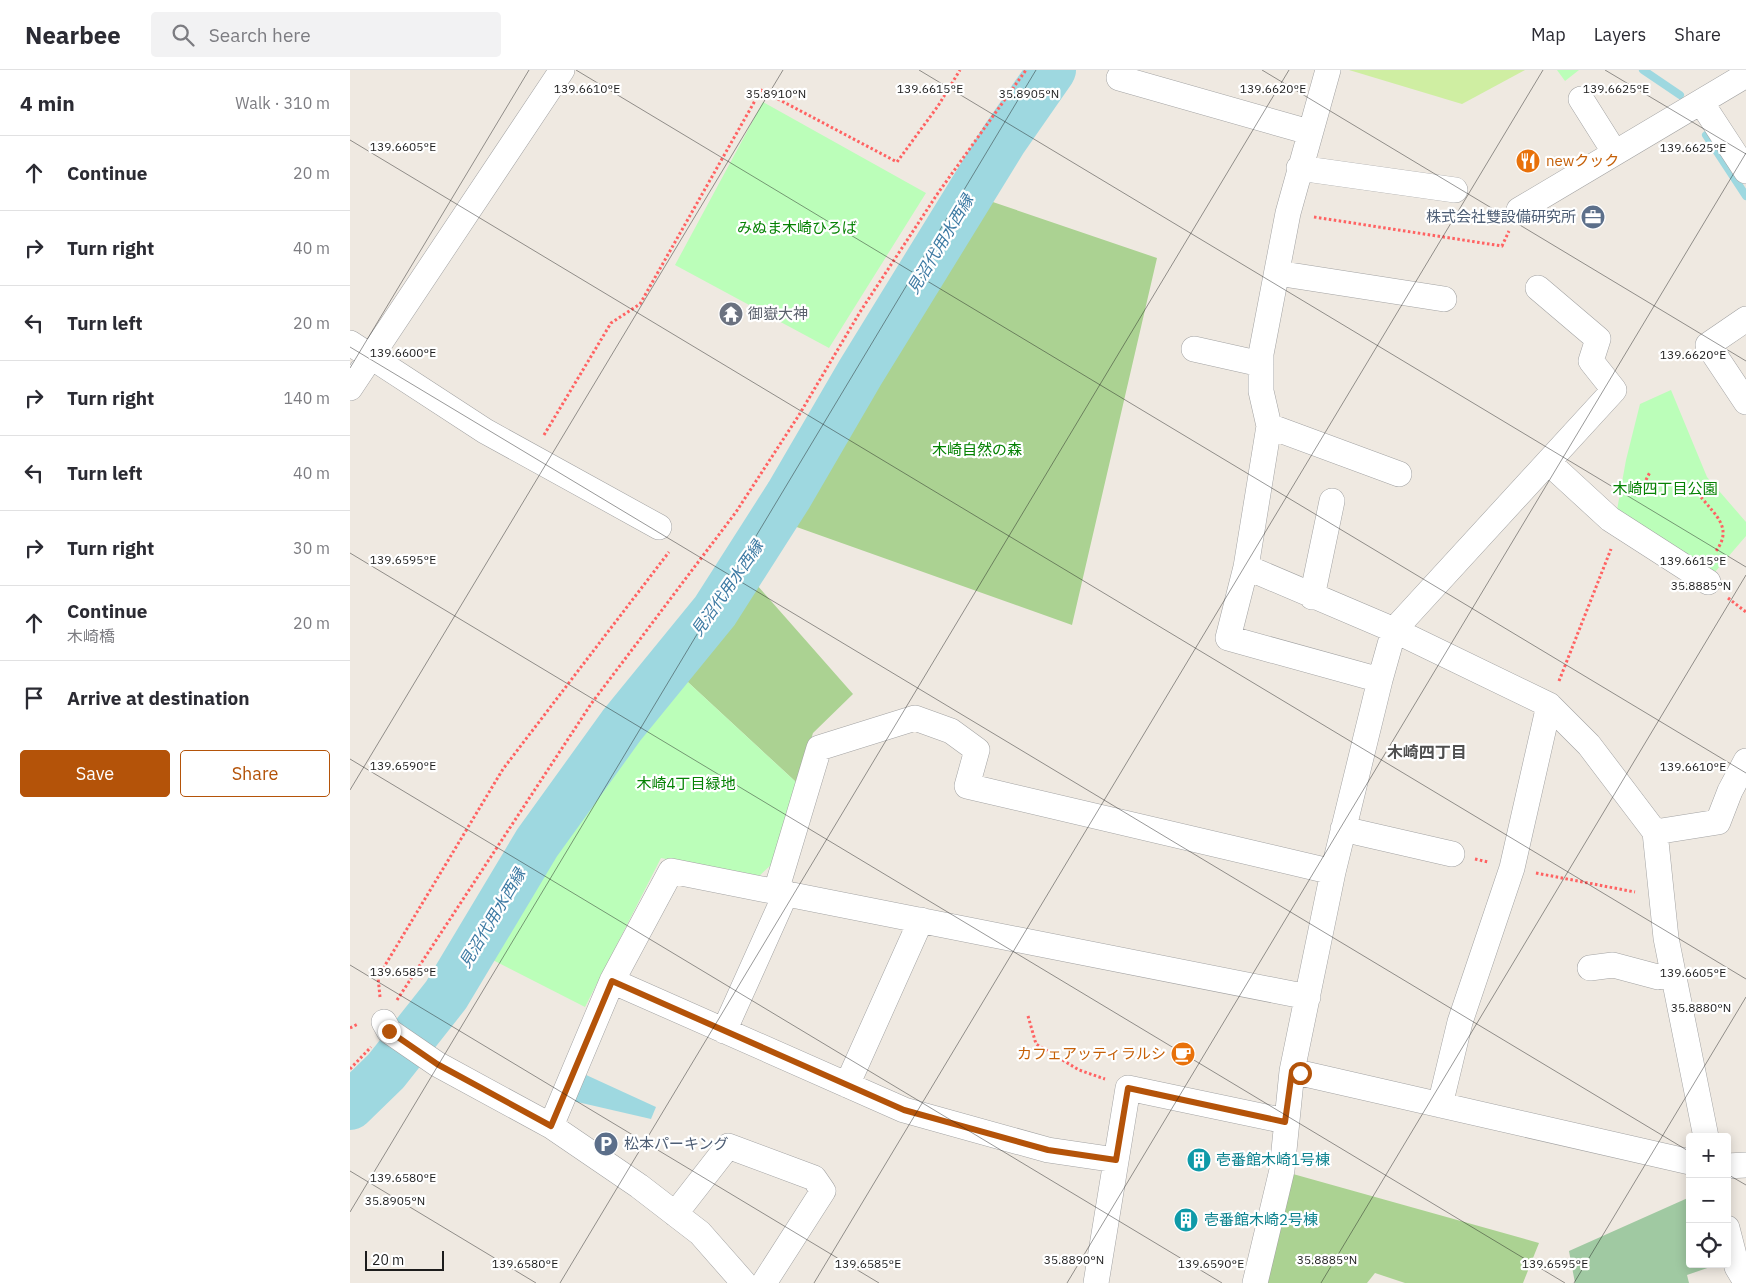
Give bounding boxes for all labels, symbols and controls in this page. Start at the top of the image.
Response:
search box [151,12,501,57]
text: Nearbee [25,19,121,51]
icon: search [169,21,197,49]
text: Search here [209,23,311,47]
text: Map [1531,23,1566,46]
text: Layers [1594,23,1646,46]
text: Share [1674,23,1721,46]
text: 139.6610°E [554,81,620,96]
text: 139.6615°E [897,81,963,96]
text: 139.6620°E [1240,81,1306,96]
text: 139.6625°E [1583,81,1649,96]
text: 35.8910°N [746,86,806,101]
text: 35.8905°N [999,86,1059,101]
text: 4 min [20,89,75,117]
text: Walk · 310 m [235,93,330,113]
text: 139.6605°E [370,139,436,154]
text: 139.6625°E [1660,140,1726,155]
restaurant icon: newクック [1515,148,1541,174]
place label: newクック [1546,151,1619,170]
icon: ahead [20,159,48,187]
text: Continue [67,161,147,185]
text: 20 m [293,163,330,183]
water label: 見沼代用水西縁 [903,189,978,297]
office icon: 株式会社雙設備研究所 [1580,204,1606,230]
place label: 株式会社雙設備研究所 [1426,207,1576,226]
park label: みぬま木崎ひろば [737,218,857,237]
icon: right [20,234,48,262]
text: Turn right [67,236,154,260]
text: 40 m [293,238,330,258]
temple icon: 御嶽大神 [718,301,744,327]
place label: 御嶽大神 [748,304,808,323]
icon: left [20,309,48,337]
text: Turn left [67,311,143,335]
text: 20 m [293,313,330,333]
text: 139.6600°E [370,345,436,360]
text: 139.6620°E [1660,347,1726,362]
icon: right [20,384,48,412]
text: Turn right [67,386,154,410]
text: 140 m [283,388,330,408]
park label: 木崎自然の森 [932,440,1022,459]
icon: left [20,459,48,487]
text: Turn left [67,461,143,485]
text: 40 m [293,463,330,483]
park label: 木崎四丁目公園 [1612,479,1718,498]
icon: right [20,534,48,562]
water label: 見沼代用水西縁 [687,535,768,640]
text: Turn right [67,536,154,560]
text: 30 m [293,538,330,558]
text: 139.6595°E [370,552,436,567]
text: 139.6615°E [1660,553,1726,568]
text: 35.8885°N [1671,578,1731,593]
text: Continue [67,599,147,623]
icon: ahead [20,609,48,637]
text: 20 m [293,613,330,633]
text: 木崎橋 [67,626,115,646]
icon: arrive [20,684,48,712]
text: Arrive at destination [67,686,250,710]
district label: 木崎四丁目 [1387,742,1467,762]
button: Save [20,750,170,797]
button: Share [180,750,330,797]
text: 139.6590°E [370,758,436,773]
text: 139.6610°E [1660,759,1726,774]
park label: 木崎4丁目緑地 [636,774,736,793]
water label: 見沼代用水西縁 [455,863,530,971]
text: 139.6585°E [370,964,436,979]
text: 139.6605°E [1660,965,1726,980]
text: 35.8880°N [1671,1000,1731,1015]
route end [378,1020,401,1043]
cafe icon: カフェアッティラルシ [1170,1041,1196,1067]
place label: カフェアッティラルシ [1017,1044,1166,1063]
route start [1289,1062,1312,1085]
parking icon: 松本パーキング [593,1131,619,1157]
map controls [1686,1133,1731,1268]
button: + [1686,1133,1731,1178]
place label: 松本パーキング [624,1134,729,1153]
building icon: 壱番館木崎1号棟 [1186,1147,1212,1173]
place label: 壱番館木崎1号棟 [1216,1150,1330,1169]
text: 139.6580°E [370,1170,436,1185]
button: − [1686,1178,1731,1223]
text: 35.8905°N [365,1193,425,1208]
building icon: 壱番館木崎2号棟 [1173,1207,1199,1233]
place label: 壱番館木崎2号棟 [1204,1210,1318,1229]
button: locate [1686,1223,1731,1268]
scale bar [365,1248,444,1271]
text: 20 m [372,1251,404,1269]
text: 35.8890°N [1044,1252,1104,1267]
text: 35.8885°N [1297,1252,1357,1267]
text: 139.6580°E [492,1256,558,1271]
text: 139.6585°E [835,1256,901,1271]
text: 139.6590°E [1178,1256,1244,1271]
text: 139.6595°E [1522,1256,1588,1271]

